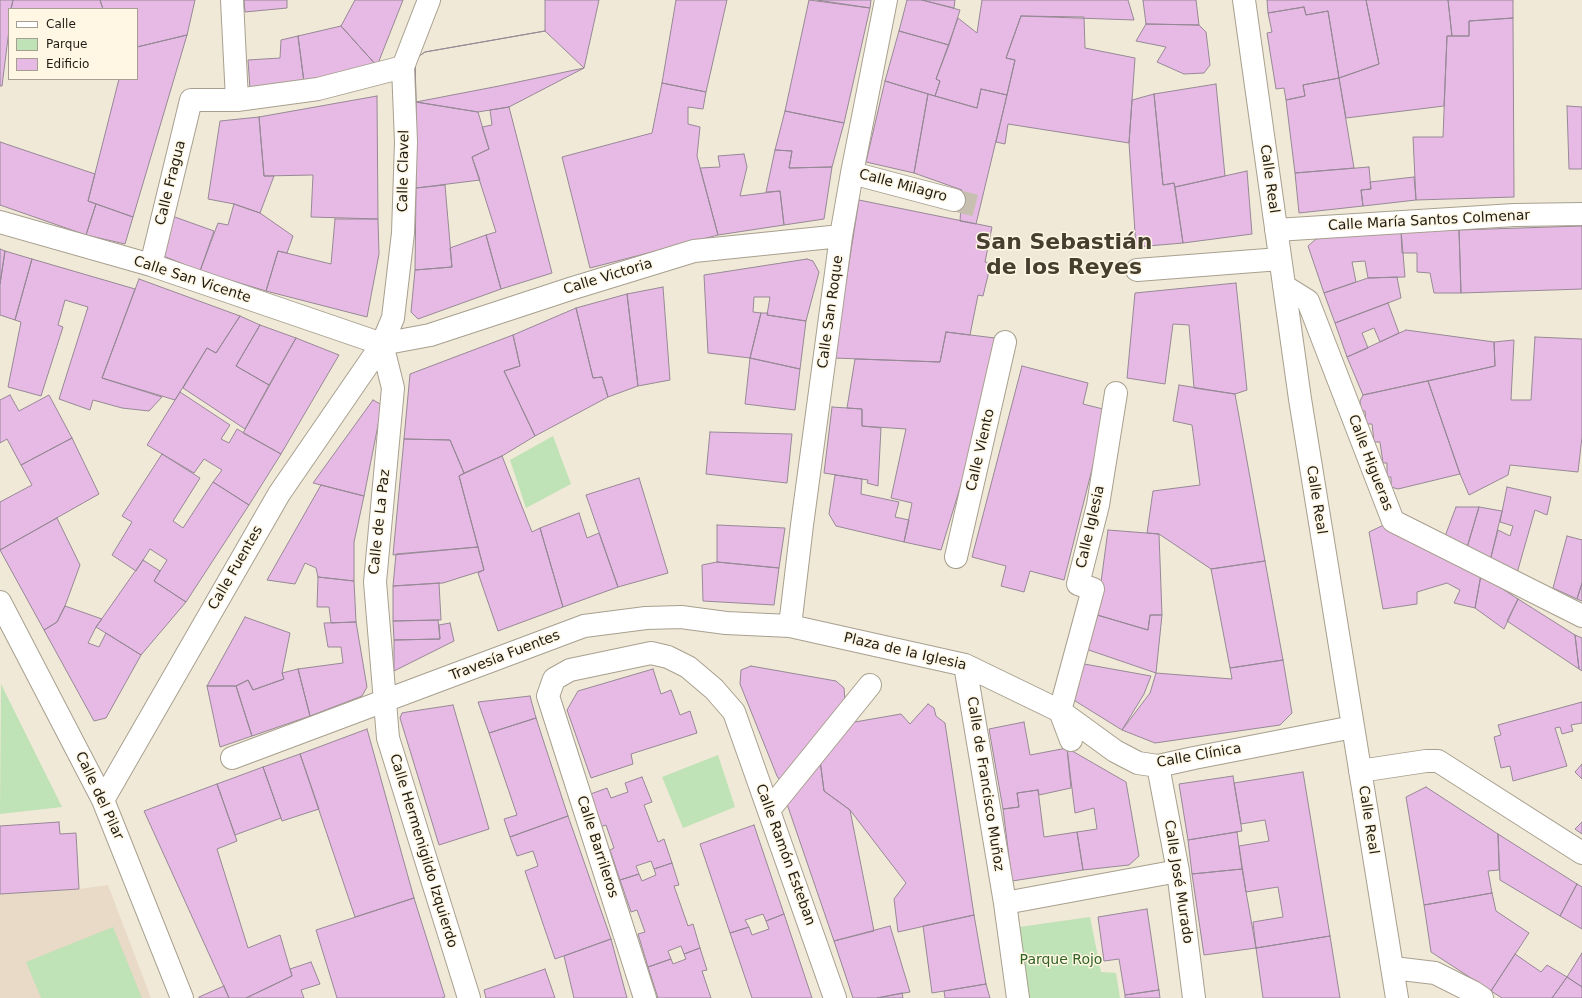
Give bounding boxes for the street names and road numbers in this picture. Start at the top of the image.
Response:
street label: Calle Clavel [395,130,413,212]
street label: Calle Fragua [152,139,190,227]
street label: Calle Real [1256,143,1282,215]
street label: Calle Milagro [857,166,949,206]
street label: Calle María Santos Colmenar [1328,207,1530,235]
street label: Calle San Vicente [131,253,253,307]
street label: Calle San Roque [815,254,847,370]
street label: Calle Victoria [561,255,655,299]
street label: Calle Viento [963,407,999,493]
street label: Calle Higueras [1344,413,1396,513]
street label: Calle Real [1302,464,1330,536]
street label: Calle de La Paz [366,469,394,575]
street label: Calle Iglesia [1073,484,1109,570]
street label: Calle Fuentes [205,523,267,613]
street label: Travesía Fuentes [447,627,563,685]
street label: Plaza de la Iglesia [842,630,968,674]
street label: Calle de Francisco Muñoz [963,695,1007,873]
street label: Calle Clínica [1155,740,1243,772]
street label: Calle del Pilar [71,749,127,843]
street label: Calle Hermenigildo Izquierdo [385,752,461,950]
street label: Calle Ramón Esteban [752,782,818,928]
street label: Calle Real [1354,784,1382,856]
street label: Calle Barrileros [573,794,621,900]
street label: Calle José Murado [1160,819,1196,945]

